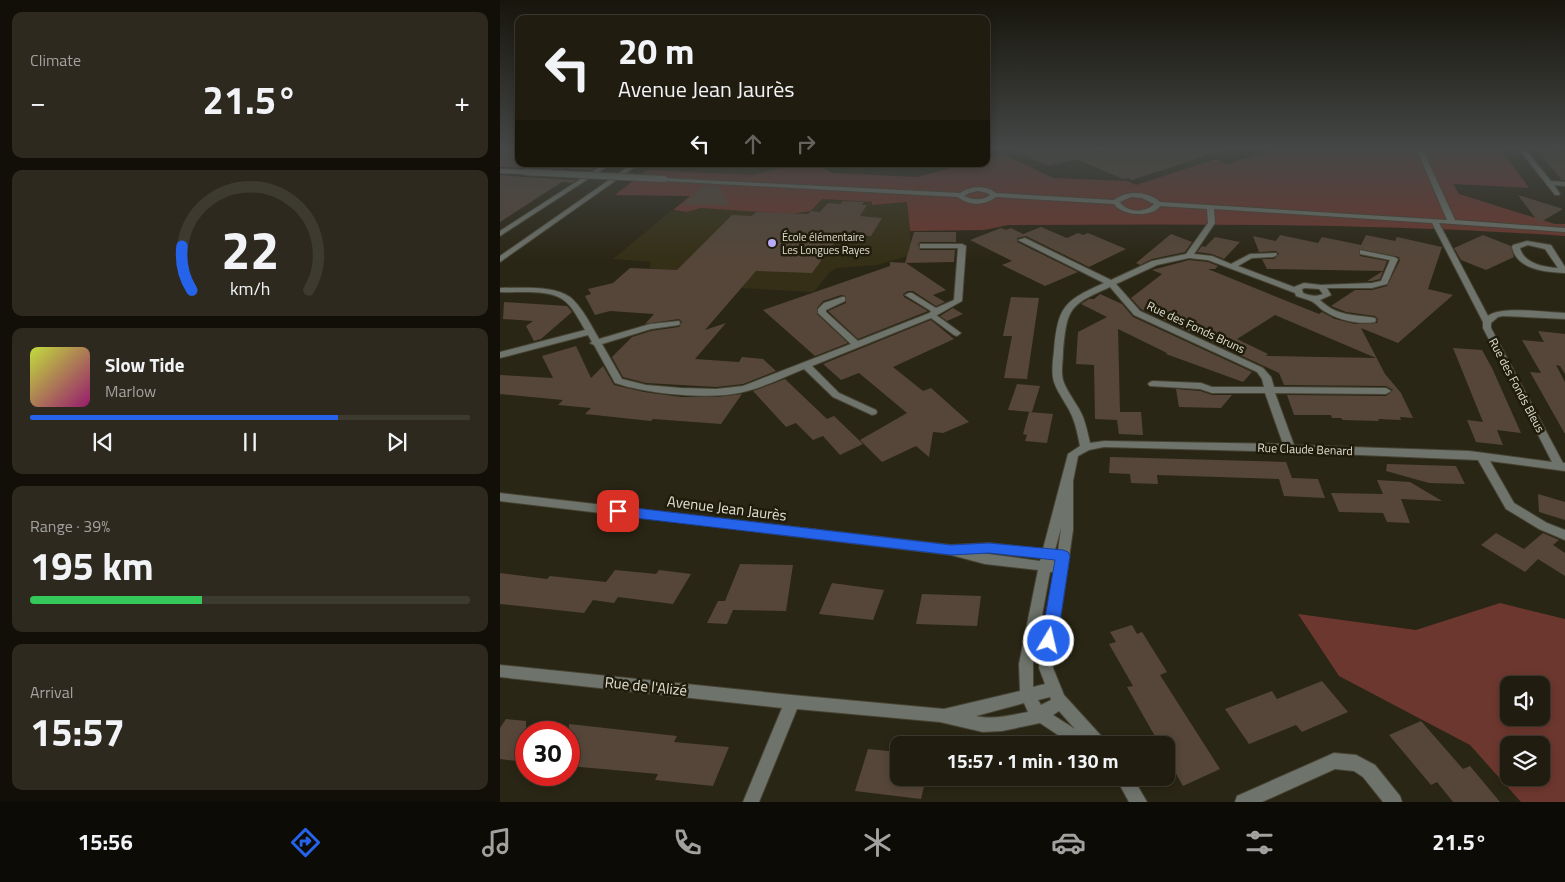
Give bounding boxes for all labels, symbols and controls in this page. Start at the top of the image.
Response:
text: 20 m [618,24,694,78]
icon: left [535,35,600,100]
text: Climate [30,48,81,72]
text: 21.5° [203,71,297,129]
text: Avenue Jean Jaurès [618,72,795,106]
text: − [30,80,46,123]
text: + [454,80,470,123]
icon: left [686,130,714,158]
icon: ahead [739,130,767,158]
icon: right [792,130,820,158]
text: 22 [221,210,279,289]
place label: École élémentaire Les Longues Rayes [782,229,870,258]
marker: École élémentaire Les Longues Rayes [766,237,778,249]
text: km/h [230,275,270,302]
street label: Rue des Fonds Bruns [1144,296,1249,358]
street label: Rue des Fonds Bleus [1484,334,1550,436]
text: Slow Tide [105,350,184,379]
text: Marlow [105,379,156,403]
icon: previous [89,428,117,456]
icon: pause [236,428,264,456]
icon: next [383,428,411,456]
street label: Rue Claude Benard [1257,438,1353,460]
street label: Avenue Jean Jaurès [666,489,788,527]
pin [597,490,639,532]
icon: arrive [604,497,632,525]
text: Range · 39% [30,514,110,538]
text: 195 km [30,537,154,595]
position arrow [1022,614,1074,666]
street label: Rue de l'Alizé [604,670,688,702]
map controls [1500,676,1550,786]
button: sound [1500,676,1550,726]
text: Arrival [30,680,73,704]
text: 15:57 [30,703,125,761]
speed limit sign: 30 [515,721,580,786]
button: layers [1500,736,1550,786]
text: 15:57 · 1 min · 130 m [946,746,1119,775]
text: 15:56 [78,825,133,859]
icon: directions [288,825,323,860]
icon: music [479,825,514,860]
icon: phone [670,825,705,860]
icon: climate [860,825,895,860]
icon: car [1051,825,1086,860]
icon: filters [1242,825,1277,860]
text: 21.5° [1432,825,1487,859]

